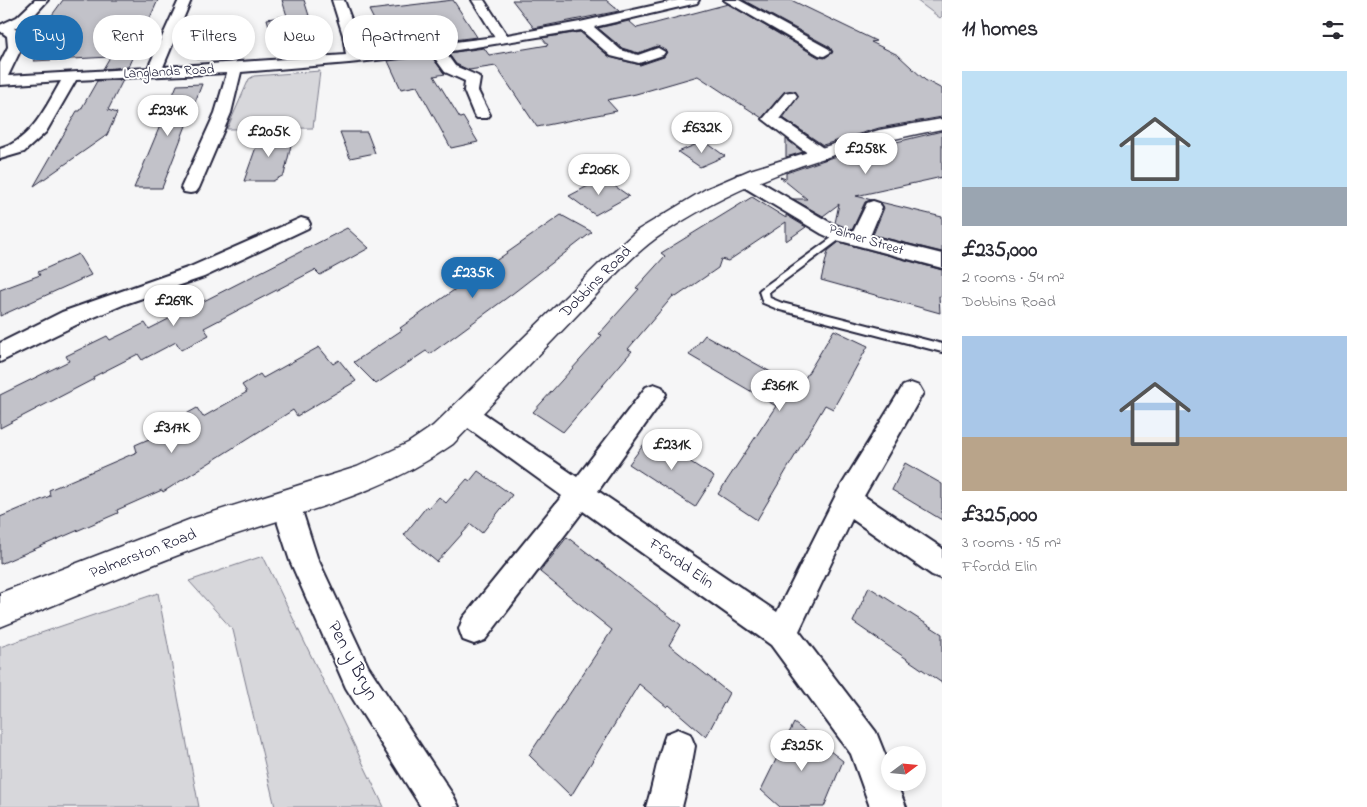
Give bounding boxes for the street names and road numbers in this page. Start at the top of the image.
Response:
street label: Langlands Road [123,59,215,86]
street label: Palmer Street [826,219,906,261]
street label: Dobbins Road [554,240,638,324]
street label: Palmerston Road [86,523,200,585]
street label: Ffordd Elin [642,532,719,595]
street label: Pen y Bryn [319,617,384,706]

